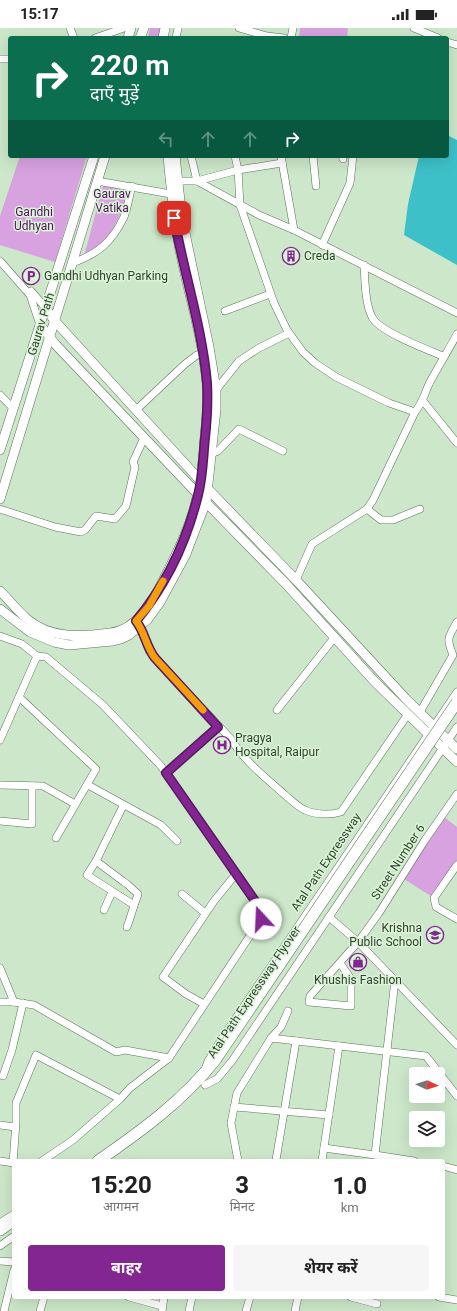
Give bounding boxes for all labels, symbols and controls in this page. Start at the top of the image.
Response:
text: 15:17 [20,5,59,23]
text: 220 m [90,49,169,82]
icon: right [24,52,76,104]
text: दाएँ मुड़ें [90,83,139,104]
icon: left [155,128,177,150]
icon: ahead [197,128,219,150]
icon: ahead [239,128,261,150]
icon: right [281,128,303,150]
park label: Gaurav Vatika [93,187,131,215]
pin [157,201,191,235]
park label: Gandhi Udhyan [14,205,54,233]
icon: arrive [163,207,185,229]
building icon: Creda [281,246,301,266]
place label: Creda [304,249,335,263]
parking icon: Gandhi Udhyan Parking [21,266,41,286]
place label: Gandhi Udhyan Parking [44,269,168,283]
street label: Gaurav Path [25,291,57,357]
place label: Pragya Hospital, Raipur [235,731,319,759]
hospital icon: Pragya Hospital, Raipur [212,735,232,755]
street label: Atal Path Expressway [288,810,364,914]
street label: Street Number 6 [368,821,428,902]
position arrow [240,898,282,940]
place label: Krishna Public School [349,921,422,949]
street label: Atal Path Expressway Flyover [205,923,303,1061]
school or university icon: Krishna Public School [425,925,445,945]
shop icon: Khushis Fashion [348,952,368,972]
place label: Khushis Fashion [314,973,402,987]
north arrow [409,1067,445,1103]
map controls [409,1067,445,1147]
button: layers [409,1111,445,1147]
text: 15:20 [90,1171,152,1199]
text: 3 [235,1171,249,1199]
text: 1.0 [333,1172,367,1200]
text: आगमन [103,1199,139,1214]
text: मिनट [230,1199,255,1214]
text: km [341,1200,359,1215]
button: बाहर [28,1245,225,1291]
button: शेयर करें [233,1245,429,1291]

